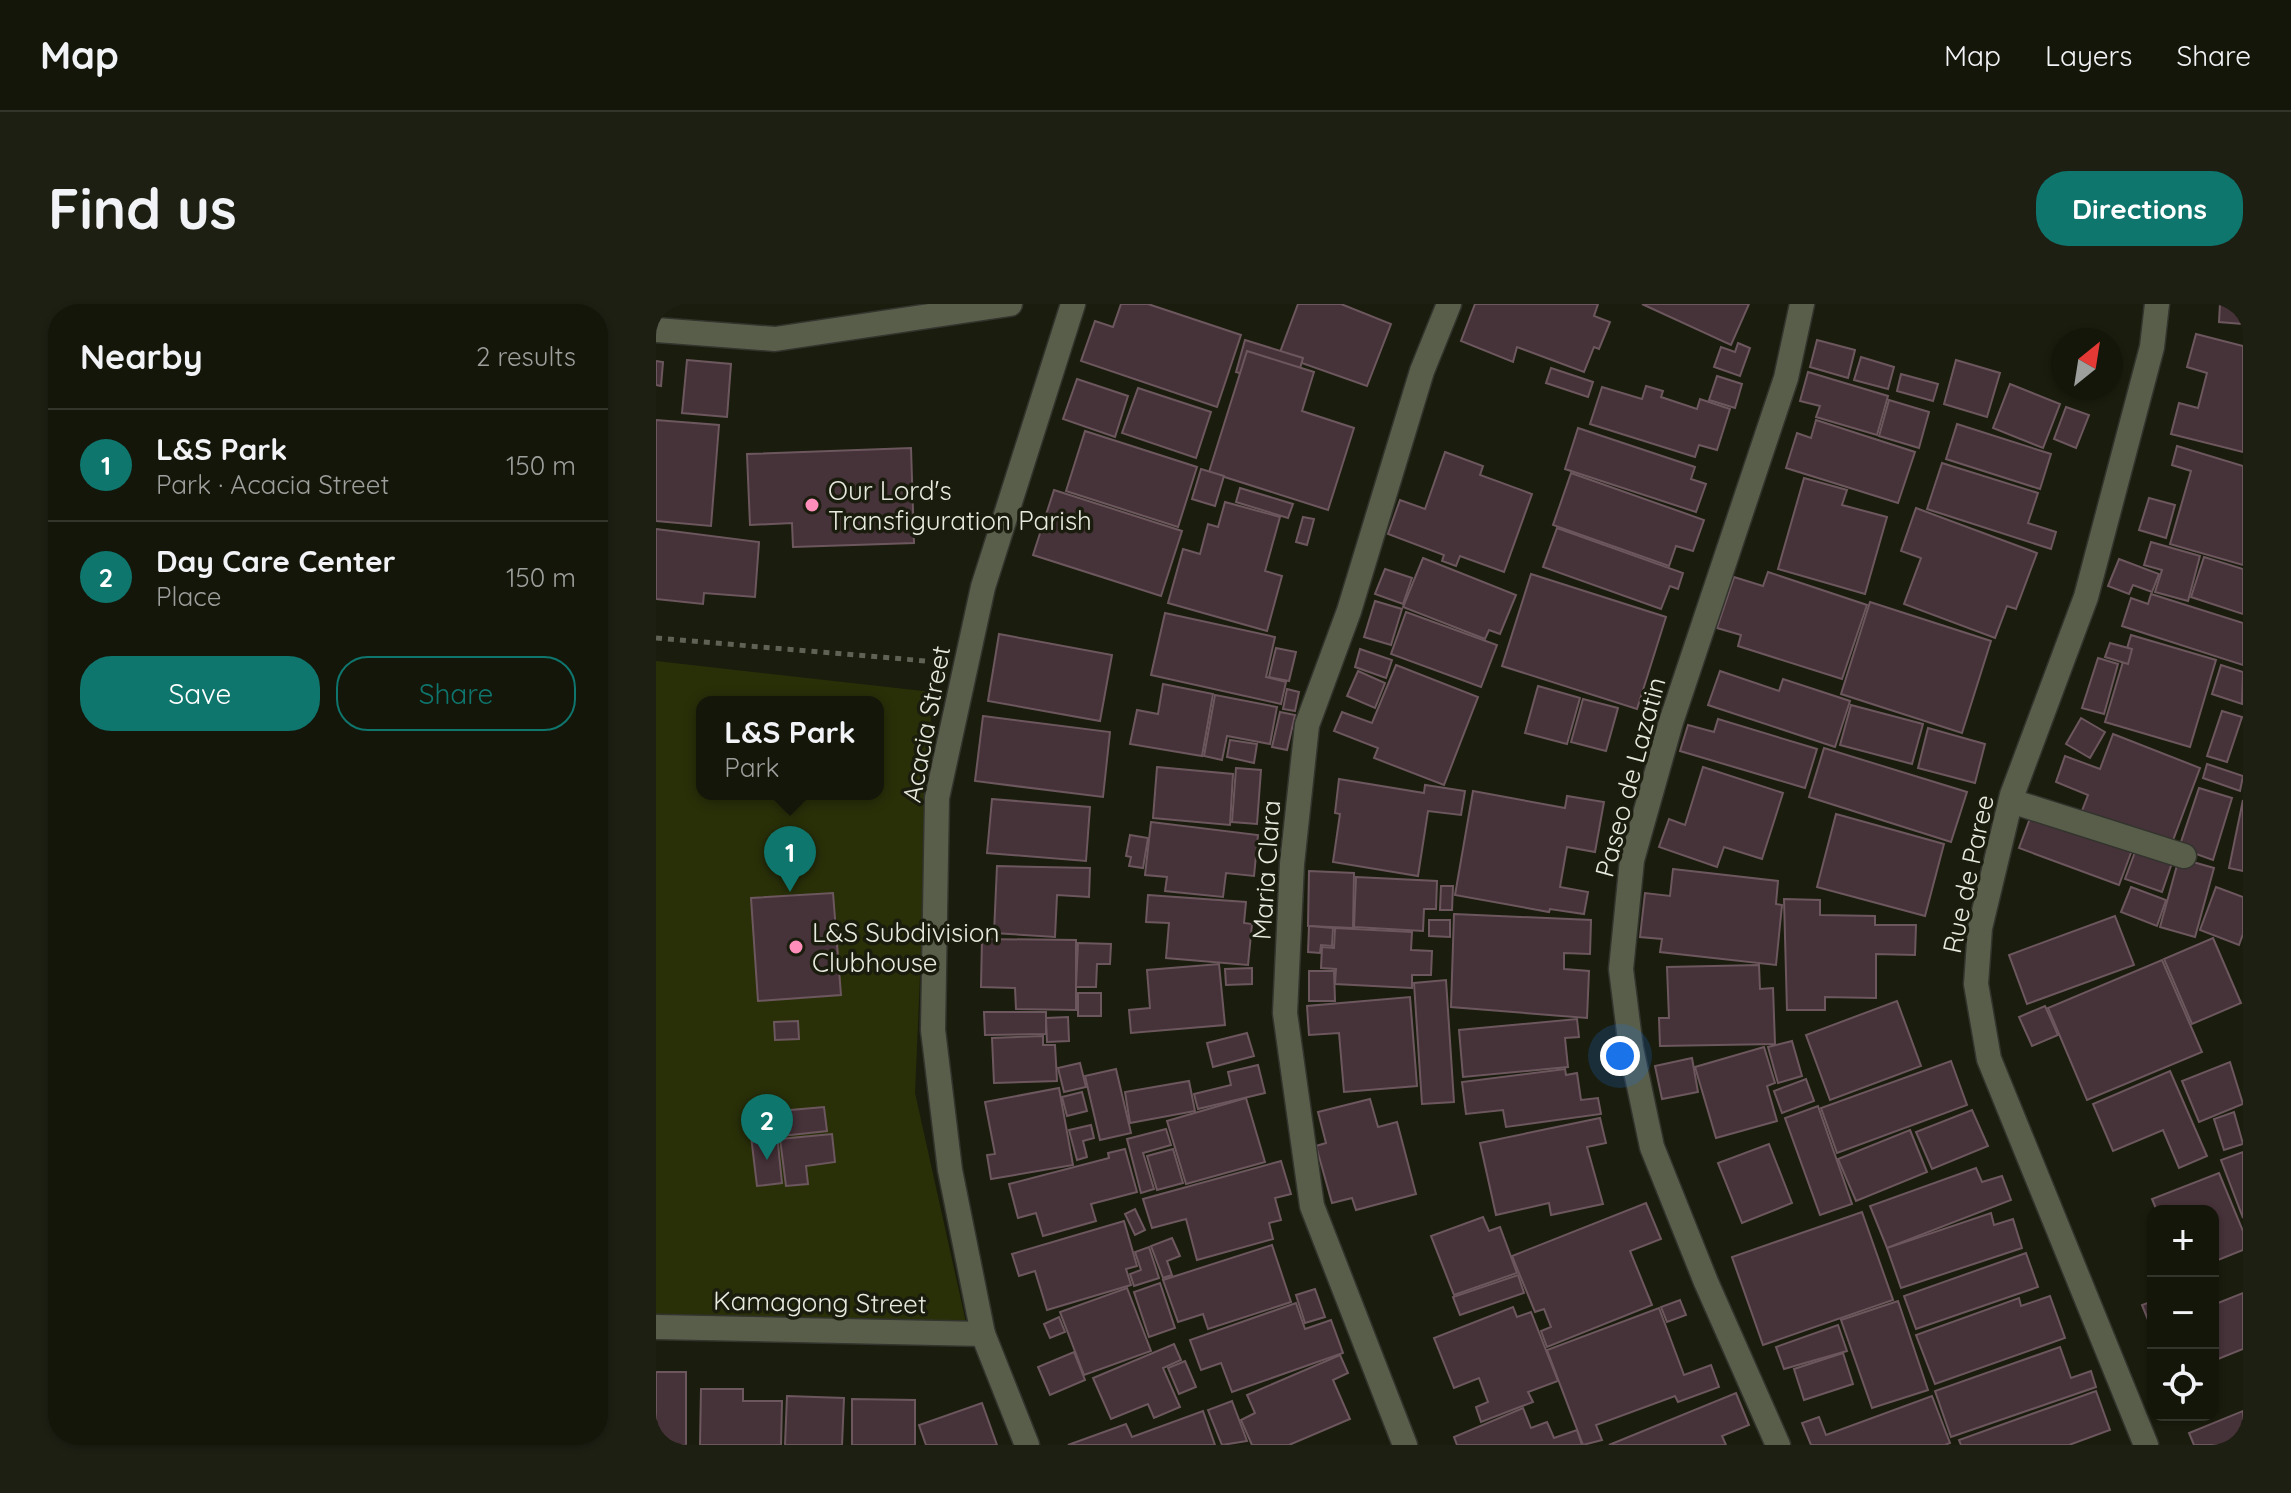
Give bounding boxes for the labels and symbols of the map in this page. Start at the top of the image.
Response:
north arrow [2051,328,2123,400]
place label: Our Lord's Transfiguration Parish [828,474,1092,537]
marker: Our Lord's Transfiguration Parish [803,496,821,514]
street label: Acacia Street [895,643,957,805]
street label: Paseo de Lazatin [1587,673,1673,881]
street label: Rue de Paree [1935,792,2001,956]
street label: Maria Clara [1245,799,1287,941]
pin: 1 [764,826,816,892]
place label: L&S Subdivision Clubhouse [812,916,1000,979]
marker: L&S Subdivision Clubhouse [787,938,805,956]
your location [1600,1036,1640,1076]
pin: 2 [741,1094,793,1160]
street label: Kamagong Street [713,1284,927,1320]

